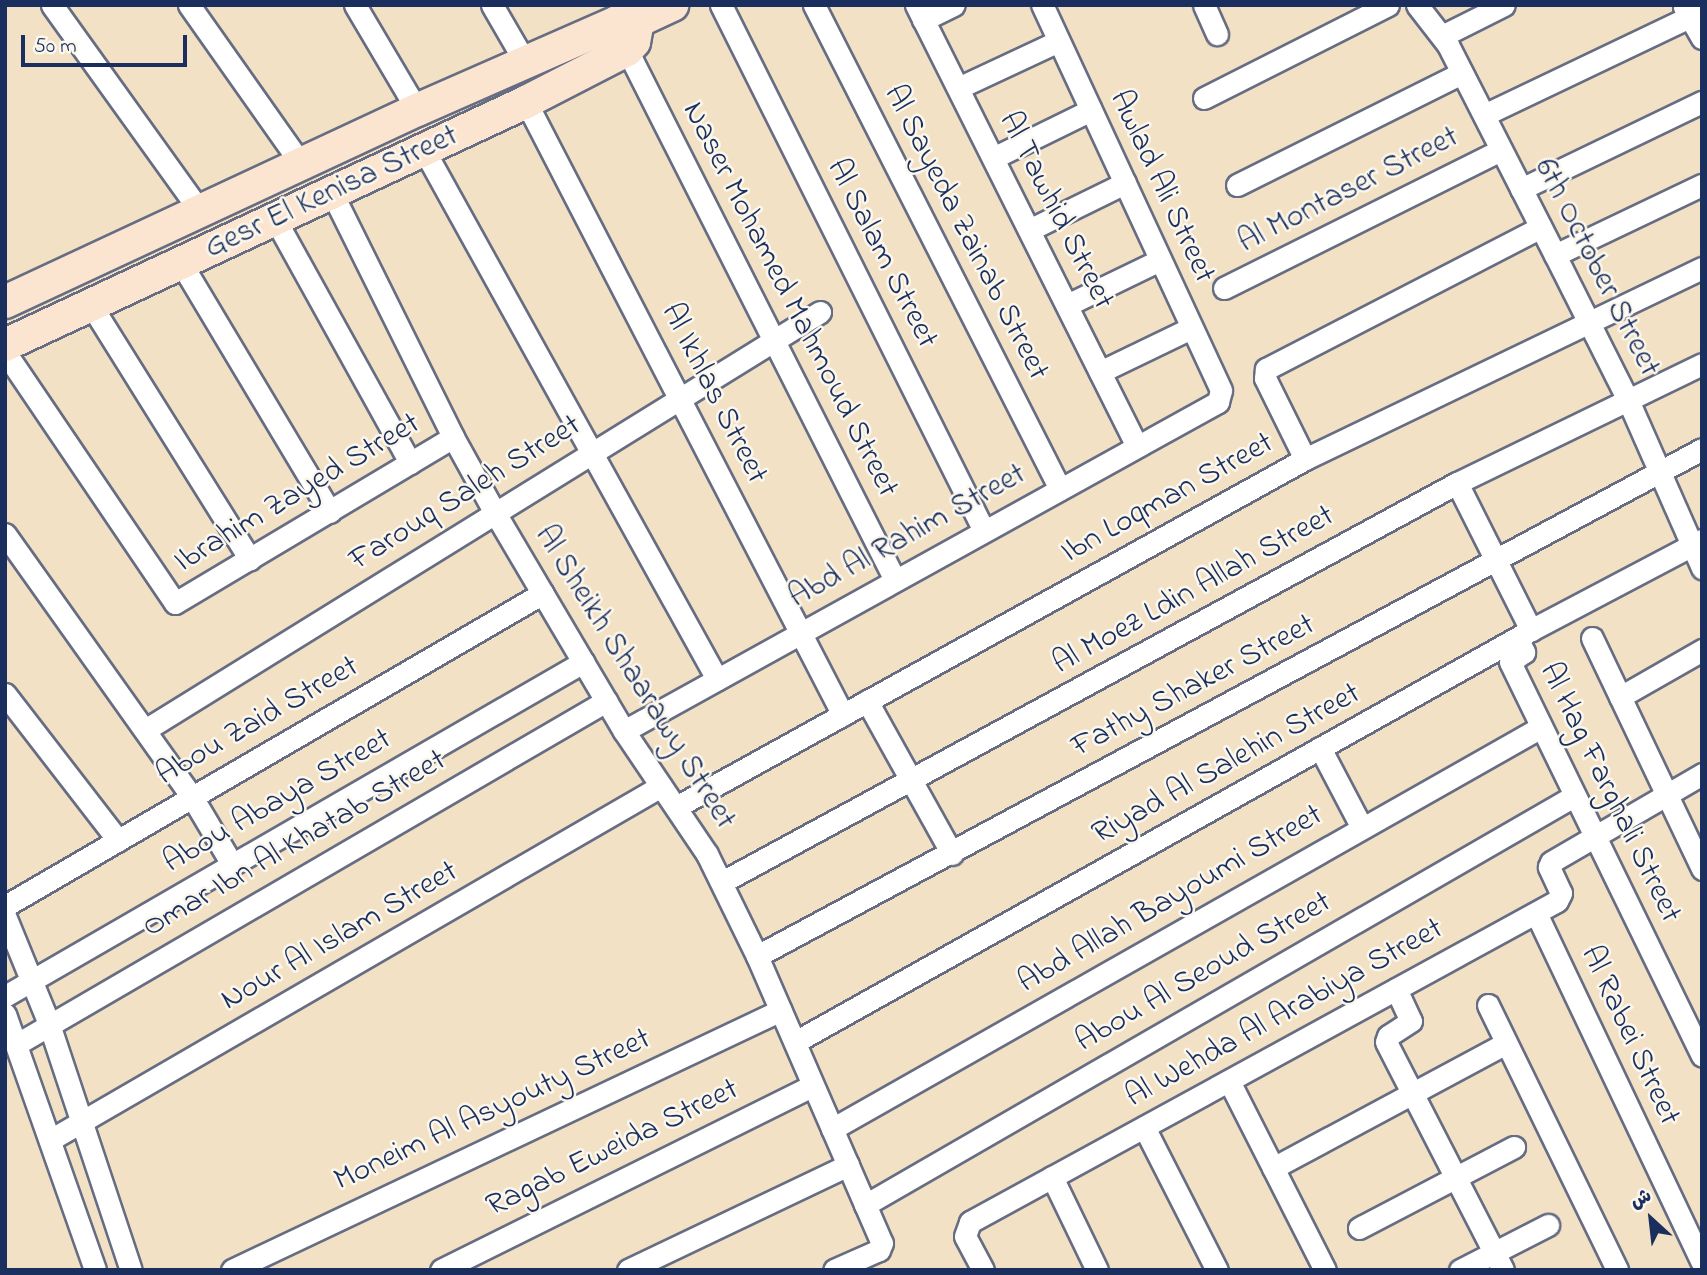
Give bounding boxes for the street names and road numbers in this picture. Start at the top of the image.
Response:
street label: Al Sayeda Zainab Street [874,79,1056,387]
street label: Awlad Ali Street [1100,85,1222,289]
street label: Naser Mohamed Mahmoud Street [672,96,906,504]
street label: Al Tawhid Street [989,106,1121,316]
street label: Gesr El Kenisa Street [199,117,465,269]
street label: Al Montaser Street [1232,119,1466,263]
street label: Al Salam Street [817,153,945,355]
street label: 6th October Street [1525,153,1667,383]
street label: Al Ikhlas Street [651,297,775,491]
street label: Ibrahim Zayed Street [168,406,428,582]
street label: Farouq Saleh Street [343,407,589,581]
street label: Ibn Loqman Street [1055,425,1281,573]
street label: Abd Al Rahim Street [783,456,1033,618]
street label: Al Moez Ldin Allah Street [1047,498,1341,684]
street label: Al Sheikh Shaarawy Street [525,519,743,837]
street label: Fathy Shaker Street [1066,607,1322,767]
street label: Abou Zaid Street [150,649,366,795]
street label: Al Hag Farghali Street [1529,657,1689,929]
street label: Riyad Al Salehin Street [1086,675,1368,855]
street label: Abou Abaya Street [157,721,399,883]
street label: Omar Ibn Al Khatab Street [136,742,454,948]
street label: Abd Allah Bayoumi Street [1012,797,1330,1003]
street label: Nour Al Islam Street [215,854,465,1020]
street label: Abou Al Seoud Street [1069,884,1339,1062]
street label: Al Wehda Al Arabiya Street [1120,911,1450,1117]
street label: Al Rabei Street [1571,940,1687,1132]
street label: Moneim Al Asyouty Street [329,1021,657,1201]
street label: Ragab Eweida Street [481,1071,745,1227]

